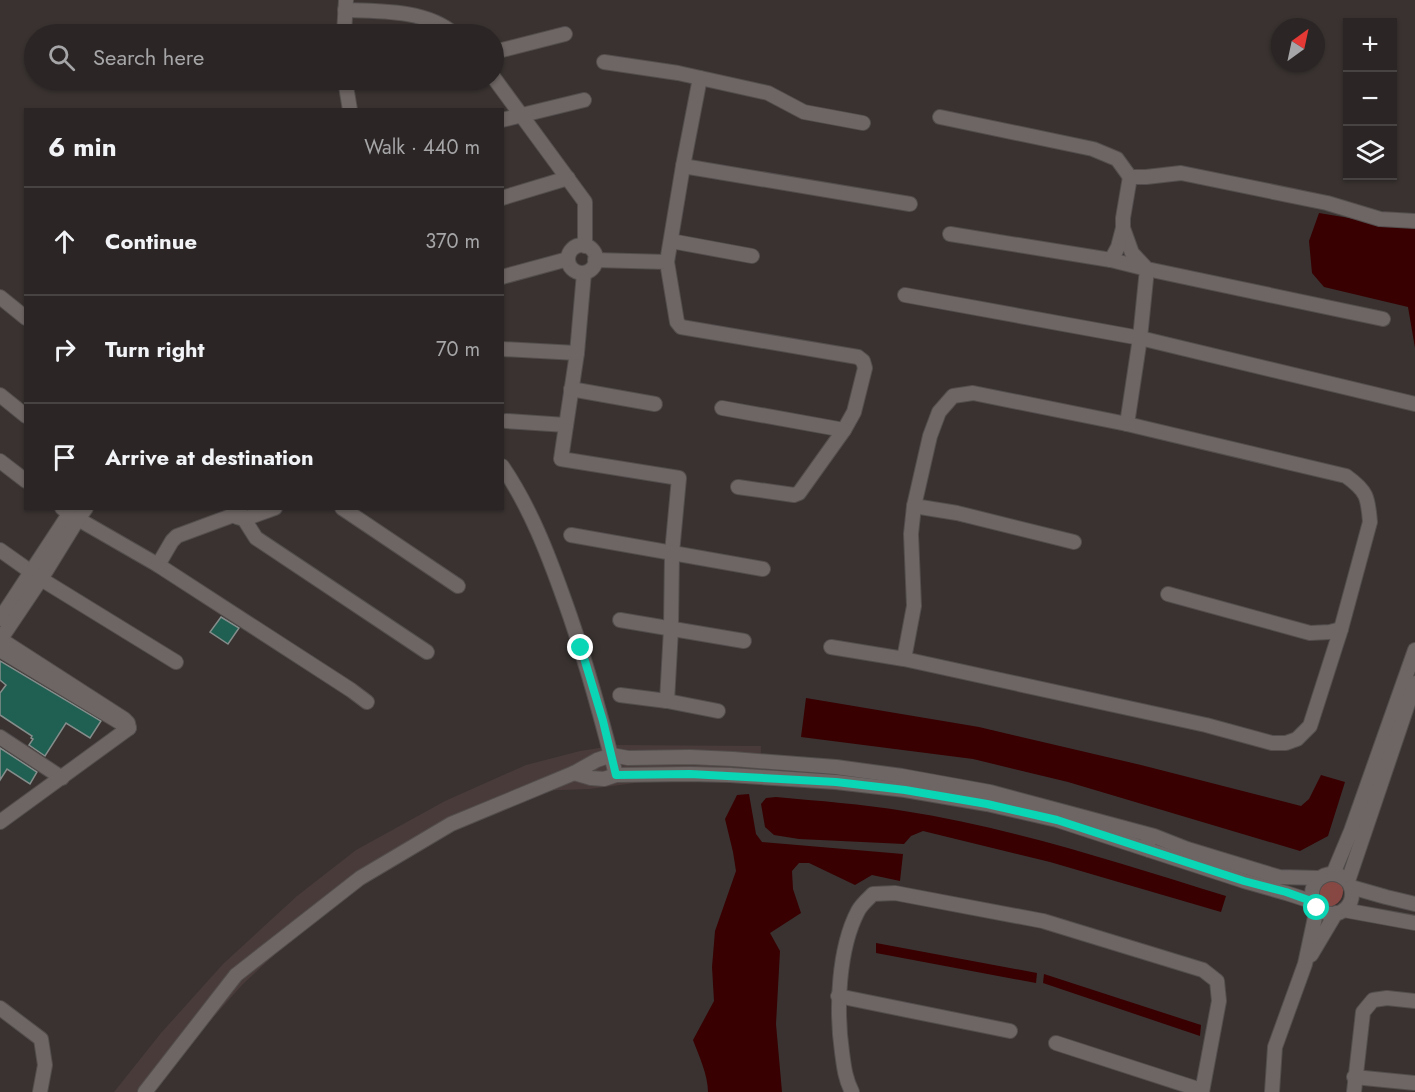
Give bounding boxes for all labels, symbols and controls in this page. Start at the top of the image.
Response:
north arrow [1271,18,1325,72]
map controls [1343,18,1397,180]
button: + [1343,18,1397,72]
search box [24,24,504,90]
icon: search [45,41,78,74]
text: Search here [93,41,204,73]
button: − [1343,72,1397,126]
button: layers [1343,126,1397,180]
text: 6 min [48,128,117,166]
text: Walk · 440 m [364,133,480,162]
icon: ahead [48,225,81,258]
text: Continue [105,225,197,257]
text: 370 m [425,227,480,256]
icon: right [48,333,81,366]
text: Turn right [105,333,205,365]
text: 70 m [436,335,480,364]
icon: arrive [48,441,81,474]
text: Arrive at destination [105,441,314,473]
route end [567,634,593,660]
route start [1303,894,1329,920]

